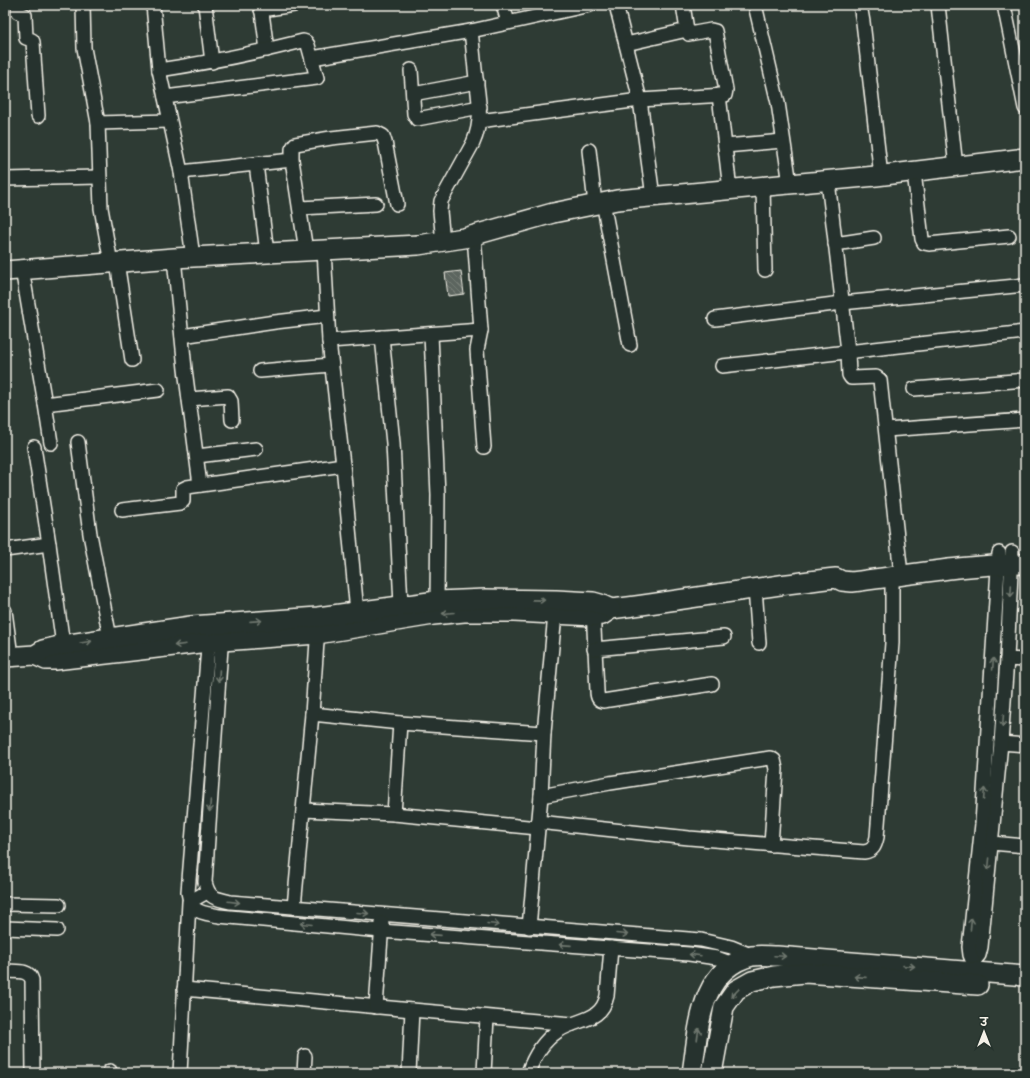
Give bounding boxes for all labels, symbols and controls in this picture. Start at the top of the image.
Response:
one-way arrow [1007,584,1014,597]
one-way arrow [532,596,545,603]
one-way arrow [442,610,455,617]
one-way arrow [249,618,262,625]
one-way arrow [79,638,92,646]
one-way arrow [174,641,187,649]
one-way arrow [989,658,996,671]
one-way arrow [216,669,223,682]
one-way arrow [999,714,1006,727]
one-way arrow [980,788,987,801]
one-way arrow [207,799,214,812]
one-way arrow [985,857,993,870]
one-way arrow [227,898,240,906]
one-way arrow [356,910,369,917]
one-way arrow [968,918,975,931]
one-way arrow [300,920,313,928]
one-way arrow [486,920,499,928]
one-way arrow [615,930,628,937]
one-way arrow [429,932,442,939]
one-way arrow [559,941,572,948]
one-way arrow [689,951,702,959]
one-way arrow [773,953,786,960]
one-way arrow [902,963,915,970]
one-way arrow [854,974,867,981]
one-way arrow [731,988,740,998]
north arrow [964,1012,1004,1052]
text: उ [979,1015,989,1030]
one-way arrow [694,1028,702,1041]

